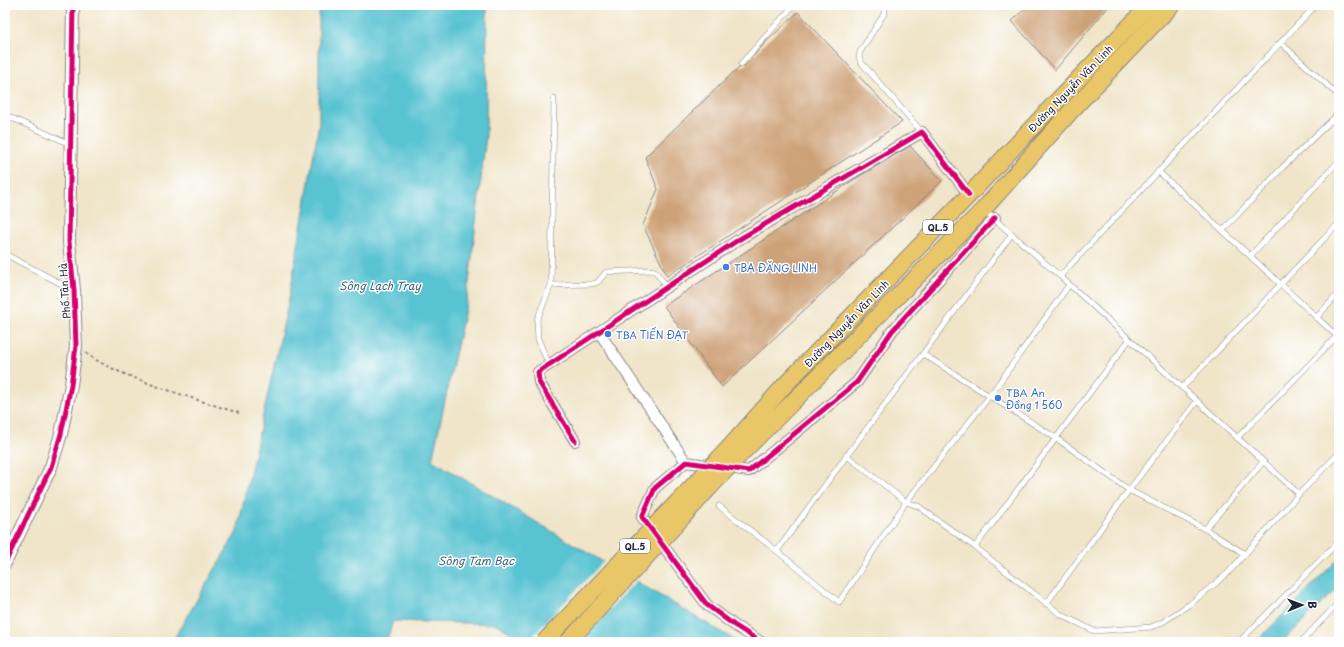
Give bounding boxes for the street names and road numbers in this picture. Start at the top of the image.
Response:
street label: Đường Nguyễn Văn Linh [1024,41,1116,135]
road number: QL.5 [923,220,953,234]
street label: Phố Tân Hà [55,262,73,319]
street label: Đường Nguyễn Văn Linh [800,276,892,370]
road number: QL.5 [620,539,650,553]

